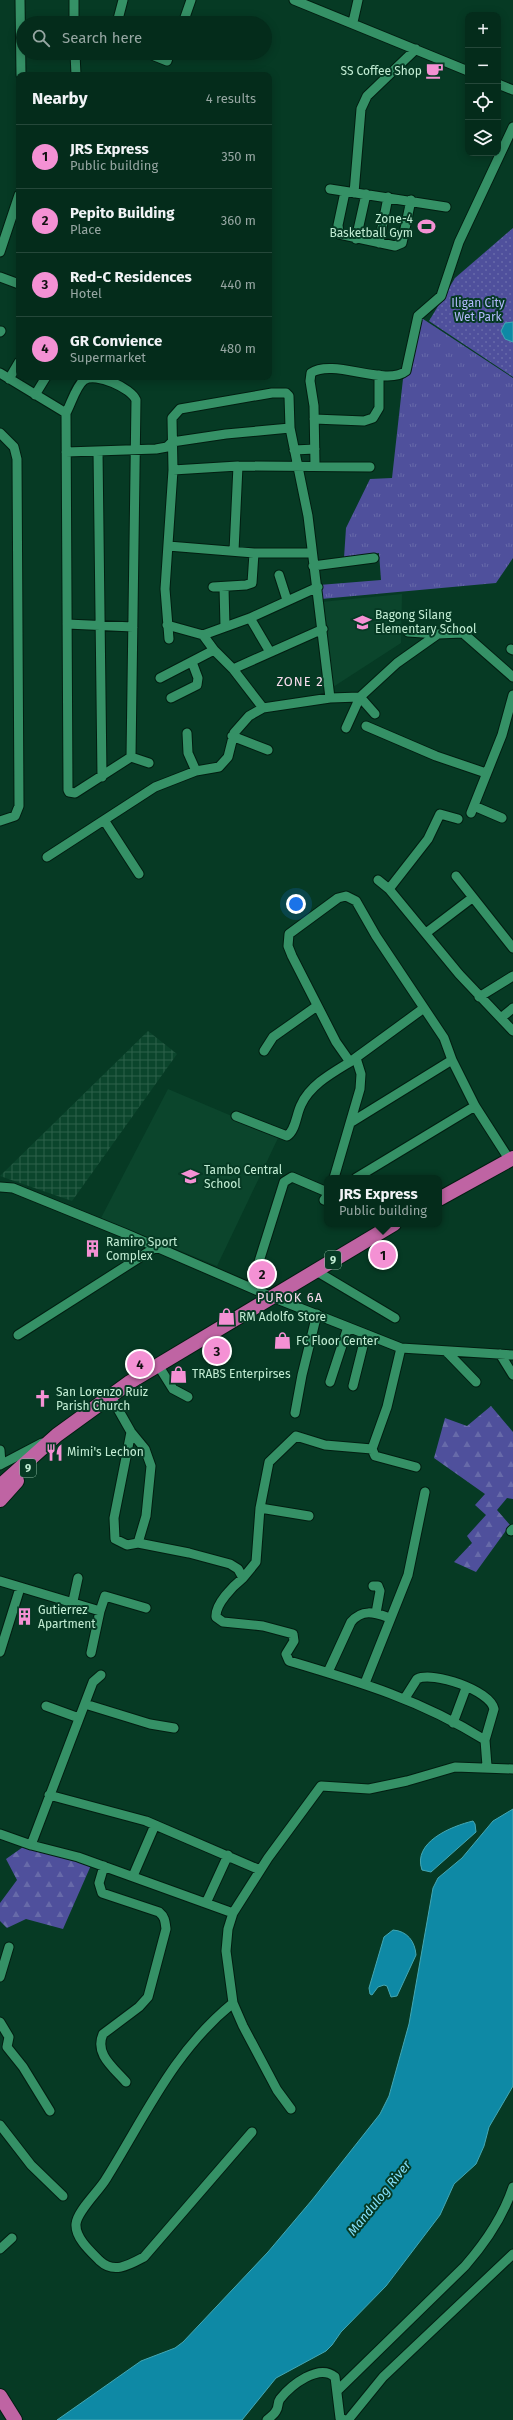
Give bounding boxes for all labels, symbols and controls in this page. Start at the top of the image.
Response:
map controls [465,12,501,156]
button: + [465,12,501,48]
search box [16,16,272,60]
icon: search [30,27,52,49]
text: Search here [62,29,142,47]
button: − [465,48,501,84]
cafe icon: SS Coffee Shop [425,61,445,81]
place label: SS Coffee Shop [341,64,422,78]
button: locate [465,84,501,120]
text: Nearby [32,88,87,109]
text: 4 results [206,91,256,106]
button: layers [465,120,501,156]
text: JRS Express [70,140,149,158]
text: 1 [42,149,48,164]
text: 350 m [221,149,256,164]
text: Public building [70,158,158,173]
text: Pepito Building [70,204,174,222]
place label: Zone-4 Basketball Gym [329,212,414,240]
text: 2 [42,213,48,228]
text: 360 m [221,213,256,228]
sports icon: Zone-4 Basketball Gym [416,216,436,236]
text: Place [70,222,101,237]
text: Red-C Residences [70,268,192,286]
text: 3 [42,277,48,292]
text: 440 m [220,277,256,292]
text: Hotel [70,286,102,301]
park label: Iligan City Wet Park [451,296,505,324]
text: GR Convience [70,332,162,350]
text: 4 [41,341,49,356]
text: 480 m [220,341,256,356]
text: Supermarket [70,350,146,365]
place label: Bagong Silang Elementary School [375,608,477,636]
school or university icon: Bagong Silang Elementary School [352,612,372,632]
district label: ZONE 2 [276,674,324,689]
your location [286,894,306,914]
place label: Tambo Central School [204,1163,283,1191]
school or university icon: Tambo Central School [181,1167,201,1187]
popup [324,1175,442,1227]
text: JRS Express [339,1185,418,1203]
text: Public building [339,1203,427,1218]
place label: Ramiro Sport Complex [106,1235,178,1263]
building icon: Ramiro Sport Complex [83,1239,103,1259]
pin: 1 [370,1240,396,1270]
road number: 9 [325,1251,341,1269]
pin: 2 [249,1259,275,1289]
district label: PUROK 6A [257,1290,323,1305]
shop icon: RM Adolfo Store [216,1307,236,1327]
place label: RM Adolfo Store [239,1310,326,1324]
shop icon: FC Floor Center [273,1331,293,1351]
place label: FC Floor Center [296,1334,378,1348]
pin: 3 [204,1336,230,1366]
pin: 4 [127,1349,153,1379]
shop icon: TRABS Enterpirses [169,1364,189,1384]
place label: TRABS Enterpirses [192,1367,291,1381]
place label: San Lorenzo Ruiz Parish Church [56,1385,148,1413]
church icon: San Lorenzo Ruiz Parish Church [33,1389,53,1409]
restaurant icon: Mimi's Lechon [44,1442,64,1462]
place label: Mimi's Lechon [67,1445,144,1459]
road number: 9 [20,1459,36,1477]
place label: Gutierrez Apartment [38,1603,96,1631]
building icon: Gutierrez Apartment [15,1607,35,1627]
water label: Mandulog River [344,2157,414,2238]

